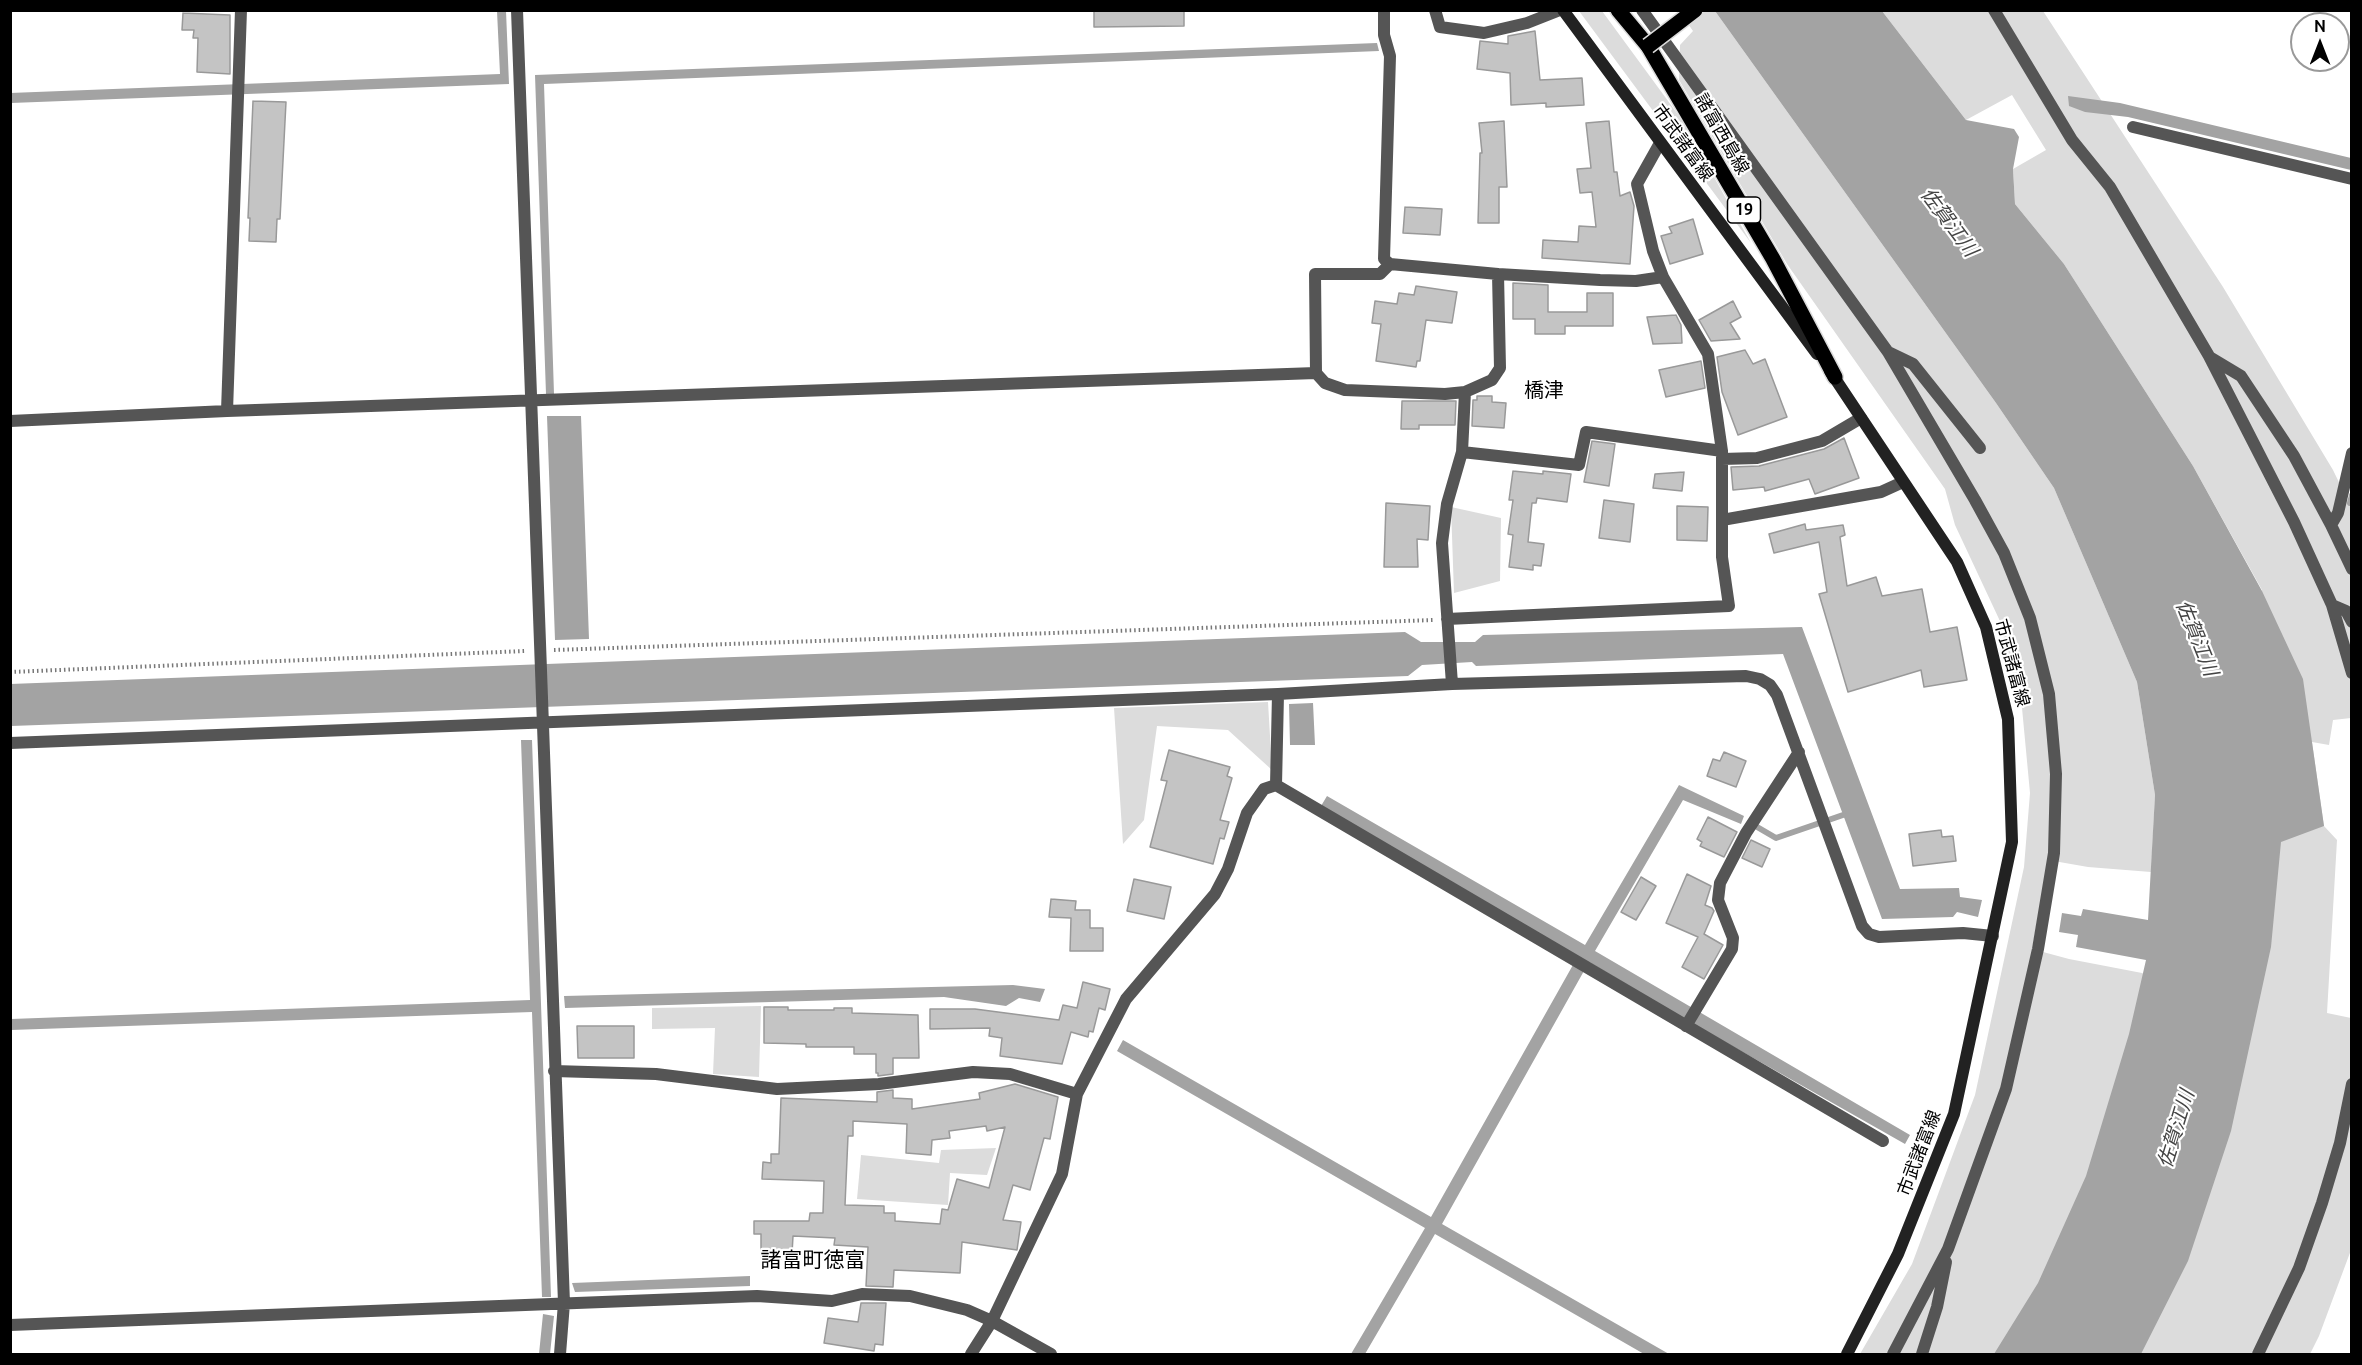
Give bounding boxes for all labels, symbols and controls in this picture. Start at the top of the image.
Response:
north arrow [2290,12,2350,72]
text: N [2314,17,2326,35]
street label: 諸富西島線 [1690,90,1754,178]
street label: 市武諸富線 [1648,100,1718,186]
water label: 佐賀江川 [1915,183,1983,261]
road number: 19 [1728,197,1760,223]
district label: 橋津 [1524,378,1564,402]
water label: 佐賀江川 [2171,596,2223,680]
street label: 市武諸富線 [1990,617,2034,709]
water label: 佐賀江川 [2153,1087,2199,1171]
street label: 市武諸富線 [1893,1107,1945,1199]
district label: 諸富町徳富 [761,1247,865,1273]

